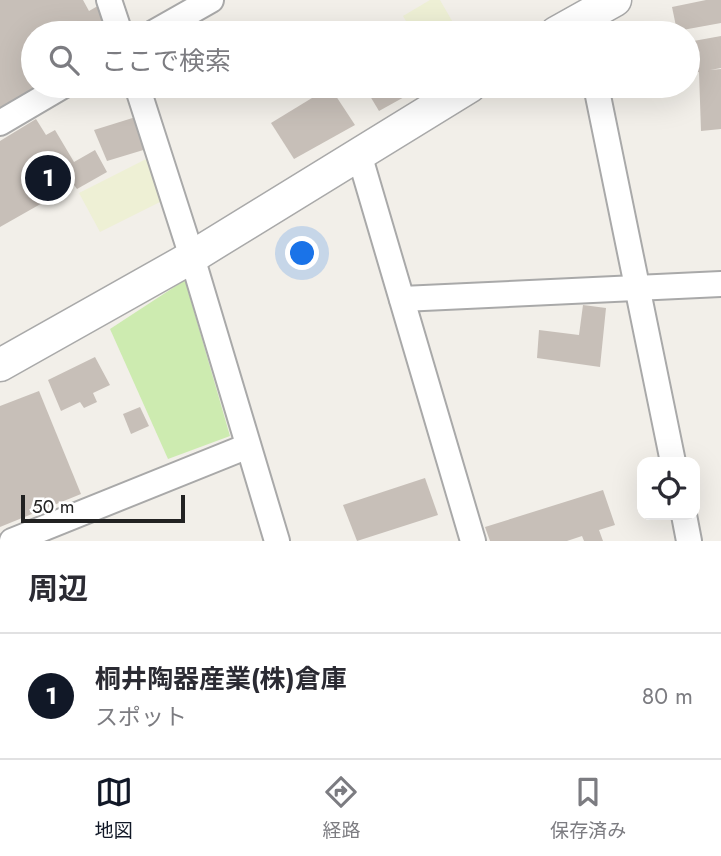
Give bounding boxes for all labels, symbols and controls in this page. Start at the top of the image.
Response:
search box [21,21,700,98]
icon: search [45,41,83,79]
text: ここで検索 [101,42,231,80]
pin: 1 [25,152,71,204]
your location [285,236,319,270]
map controls [637,457,700,520]
button: locate [637,457,700,520]
scale bar [21,492,186,524]
text: 50 m [32,493,75,520]
text: 周辺 [28,567,88,610]
text: 桐井陶器産業(株)倉庫 [95,660,347,698]
text: 1 [45,679,57,713]
text: 80 m [642,679,693,713]
text: スポット [95,700,187,734]
tab: 地図 [95,773,133,844]
tab: 経路 [322,773,360,844]
tab: 保存済み [550,773,626,844]

